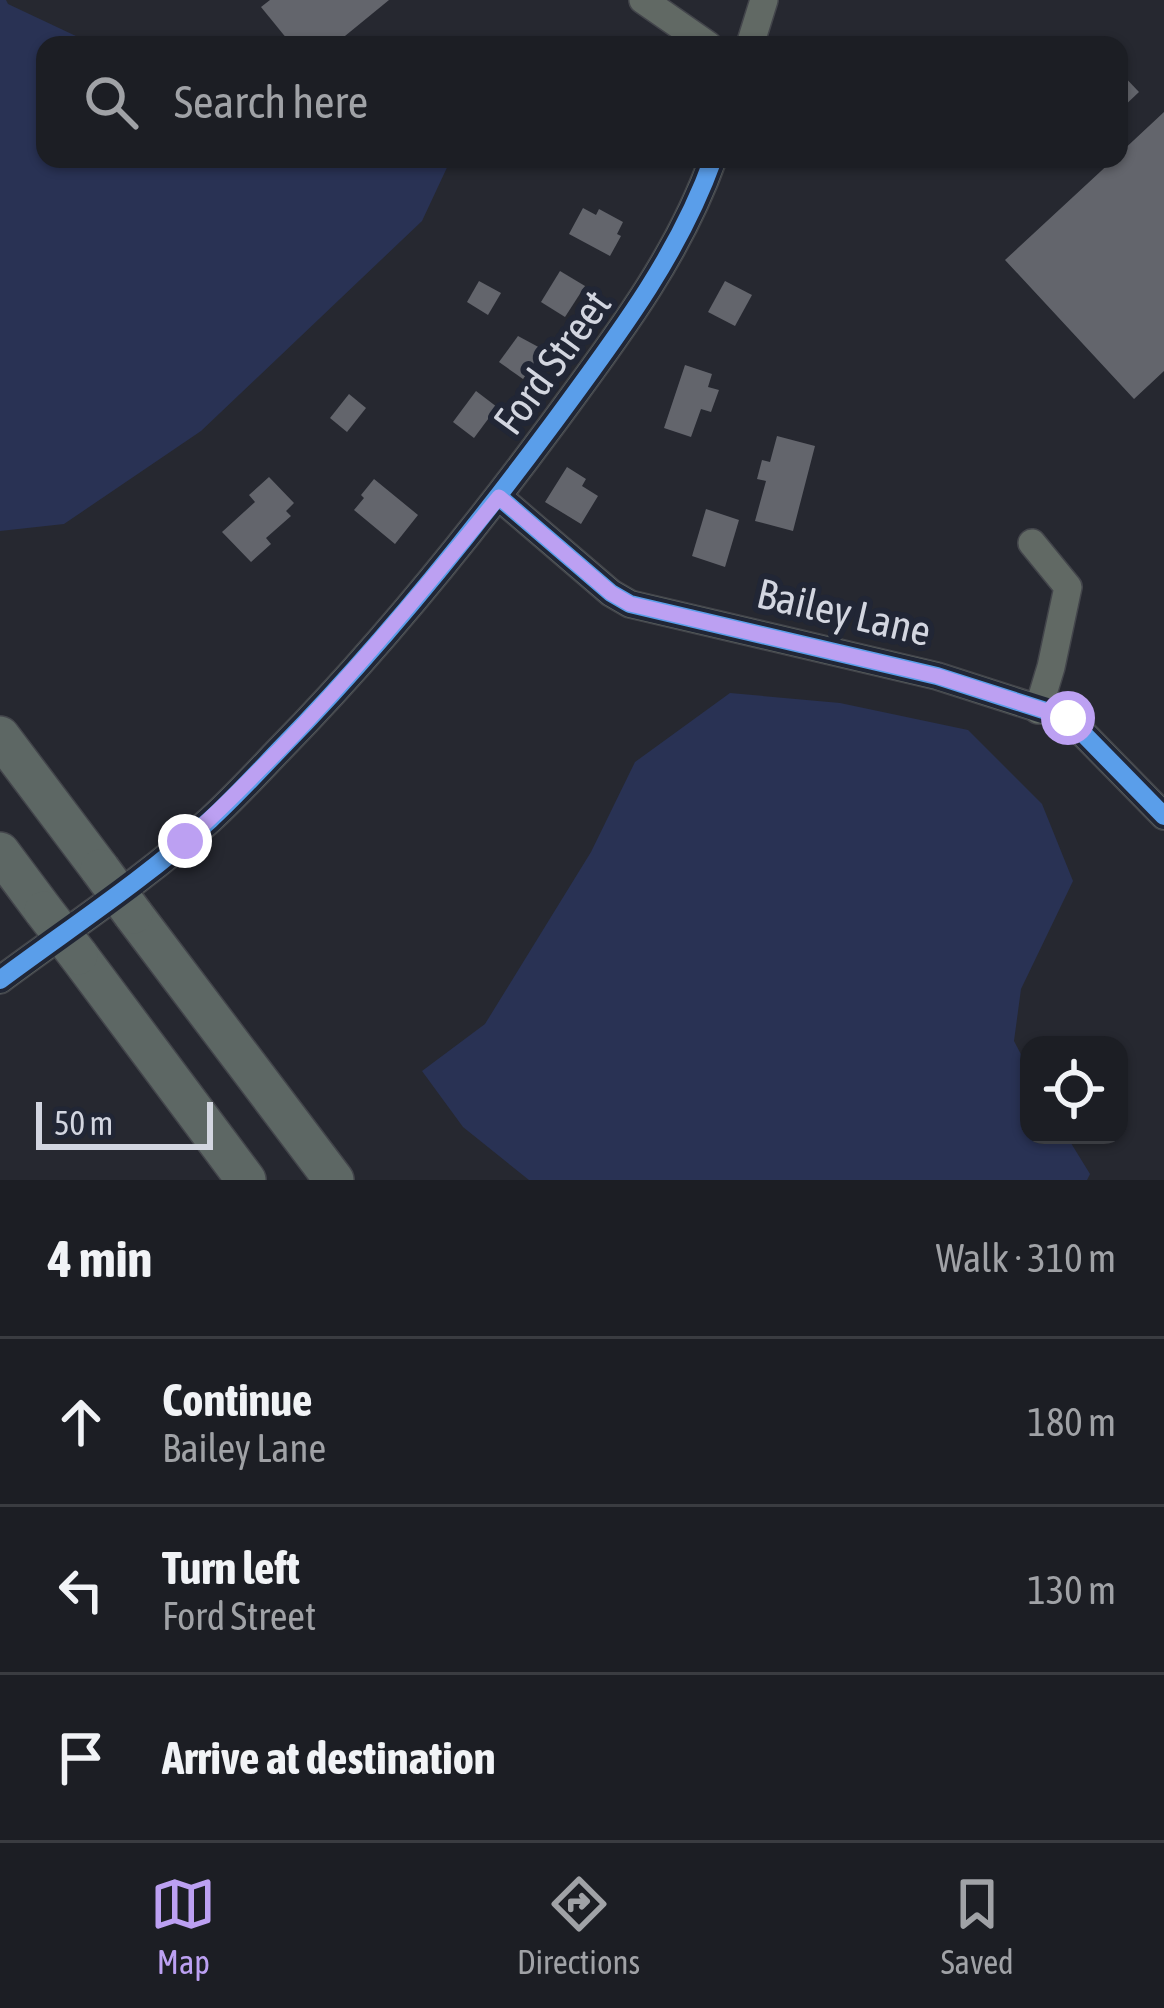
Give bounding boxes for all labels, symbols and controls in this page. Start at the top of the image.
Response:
search box [36,36,1128,168]
icon: search [78,69,144,135]
text: Search here [174,76,368,128]
street label: Ford Street [484,281,620,443]
street label: Bailey Lane [752,569,936,655]
route start [1041,691,1095,745]
route end [158,814,212,868]
map controls [1020,1036,1128,1144]
button: locate [1020,1036,1128,1144]
scale bar [36,1096,213,1149]
text: 50 m [54,1104,113,1142]
text: 4 min [48,1229,152,1288]
text: Walk · 310 m [936,1236,1116,1280]
text: Continue [162,1374,313,1426]
icon: ahead [48,1389,114,1455]
text: 180 m [1028,1400,1116,1444]
text: Bailey Lane [162,1426,326,1470]
text: Turn left [162,1542,300,1594]
icon: left [48,1557,114,1623]
text: 130 m [1028,1568,1116,1612]
text: Ford Street [162,1594,316,1638]
icon: arrive [48,1725,114,1791]
text: Arrive at destination [162,1732,496,1784]
tab: Map [150,1871,216,1981]
tab: Directions [517,1871,640,1981]
tab: Saved [941,1871,1014,1981]

